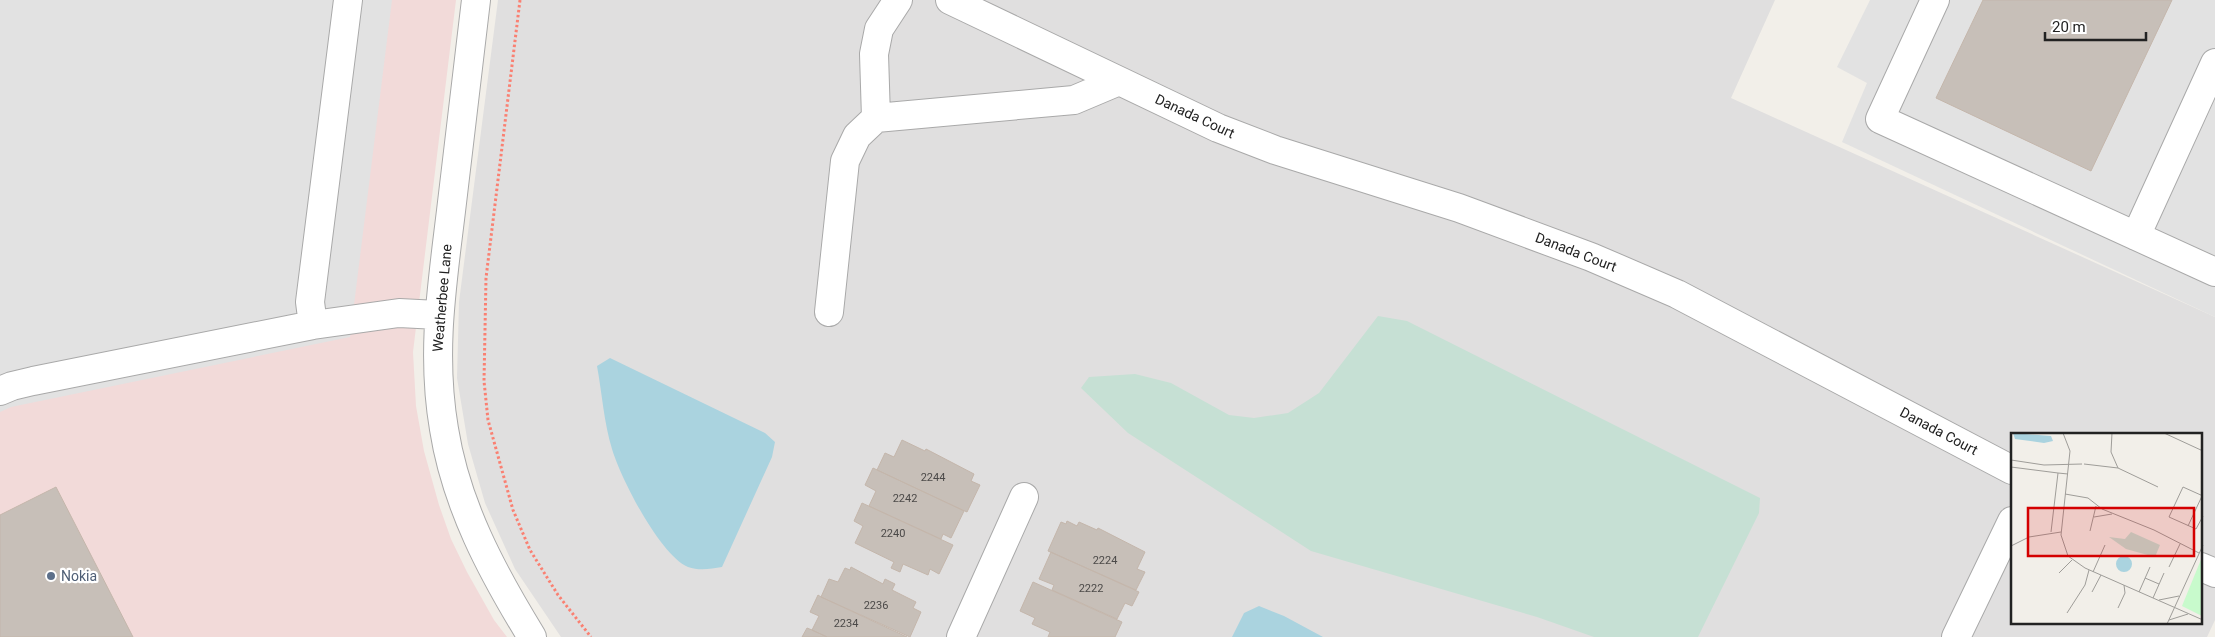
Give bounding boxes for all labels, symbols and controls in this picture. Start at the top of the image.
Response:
scale bar [2045,10,2146,42]
text: 20 m [2052,18,2086,36]
street label: Danada Court [1153,91,1238,142]
street label: Danada Court [1533,229,1619,275]
street label: Weatherbee Lane [429,243,455,353]
street label: Danada Court [1897,404,1981,458]
inset map [2011,433,2202,624]
house number: 2244 [921,471,945,484]
house number: 2242 [893,492,917,505]
house number: 2240 [881,527,905,540]
house number: 2224 [1093,554,1117,567]
place label: Nokia [61,568,97,584]
marker: Nokia [45,570,57,582]
house number: 2222 [1079,582,1103,595]
house number: 2236 [864,599,888,612]
house number: 2234 [834,617,858,630]

